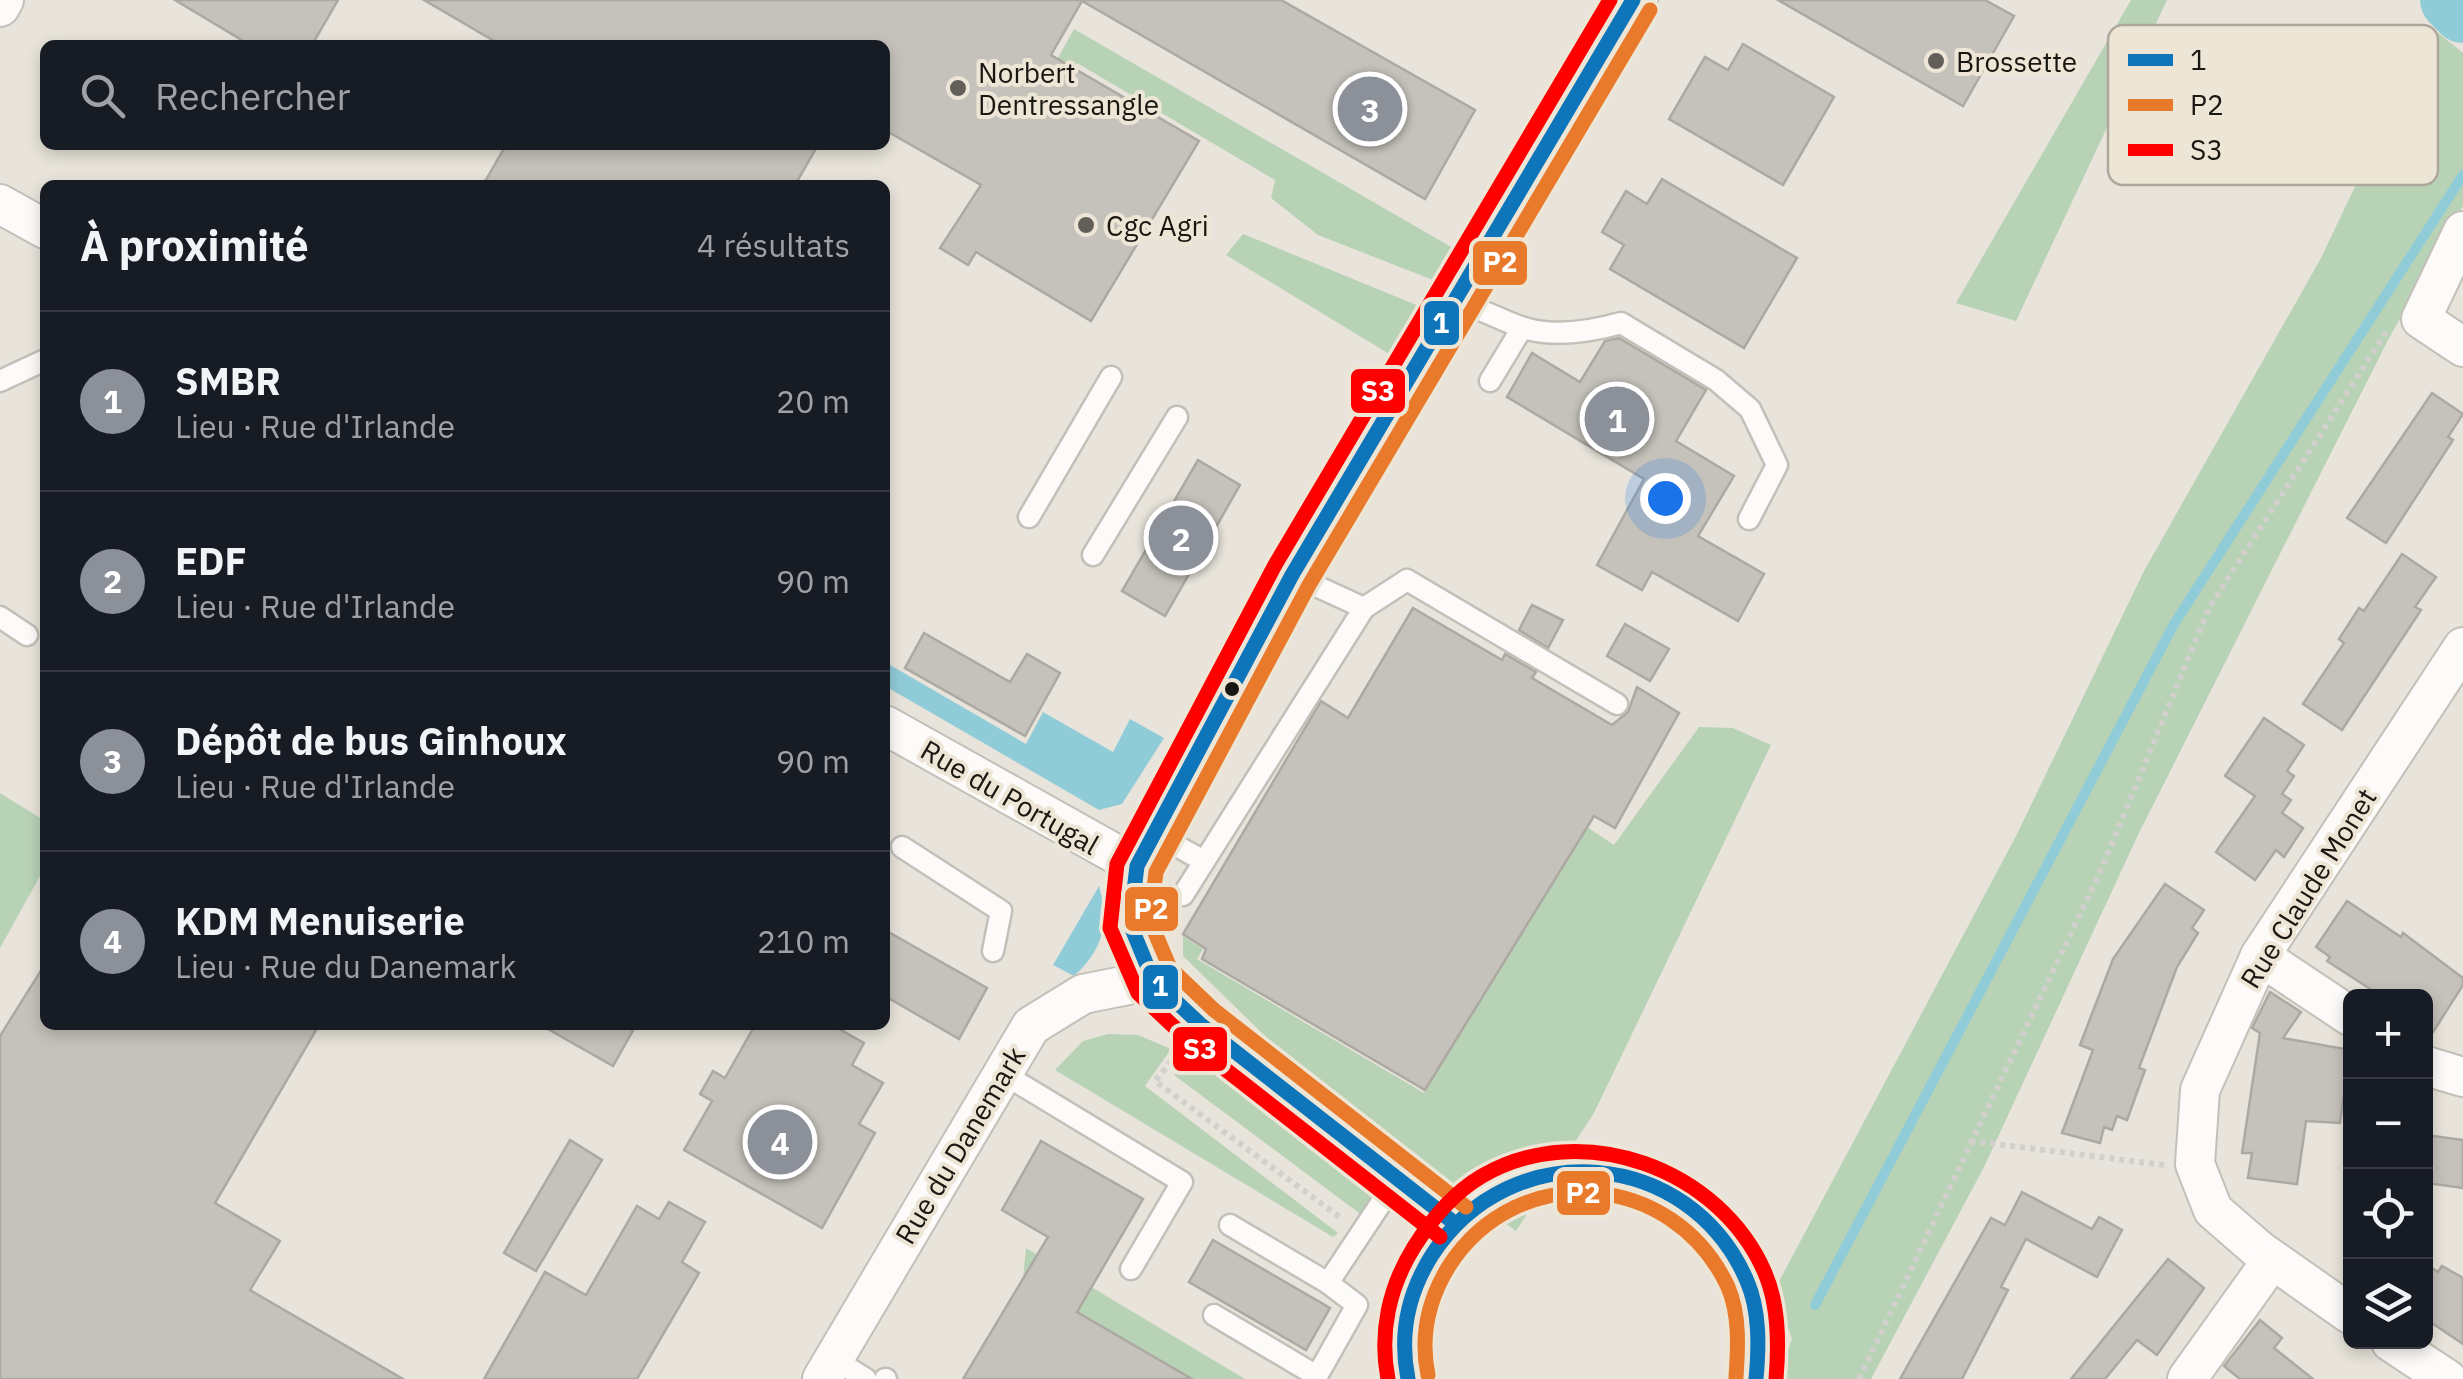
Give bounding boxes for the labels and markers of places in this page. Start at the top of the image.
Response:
place label: Brossette [1956,43,2077,80]
marker: Brossette [1925,50,1947,72]
place label: Norbert Dentressangle [978,54,1159,123]
pin: 3 [1338,72,1402,146]
marker: Norbert Dentressangle [947,77,969,99]
place label: Cgc Agri [1106,207,1209,244]
marker: Cgc Agri [1075,214,1097,236]
pin: 1 [1584,382,1650,456]
pin: 2 [1148,500,1214,576]
unlabelled marker [1222,679,1242,699]
pin: 4 [748,1104,812,1180]

